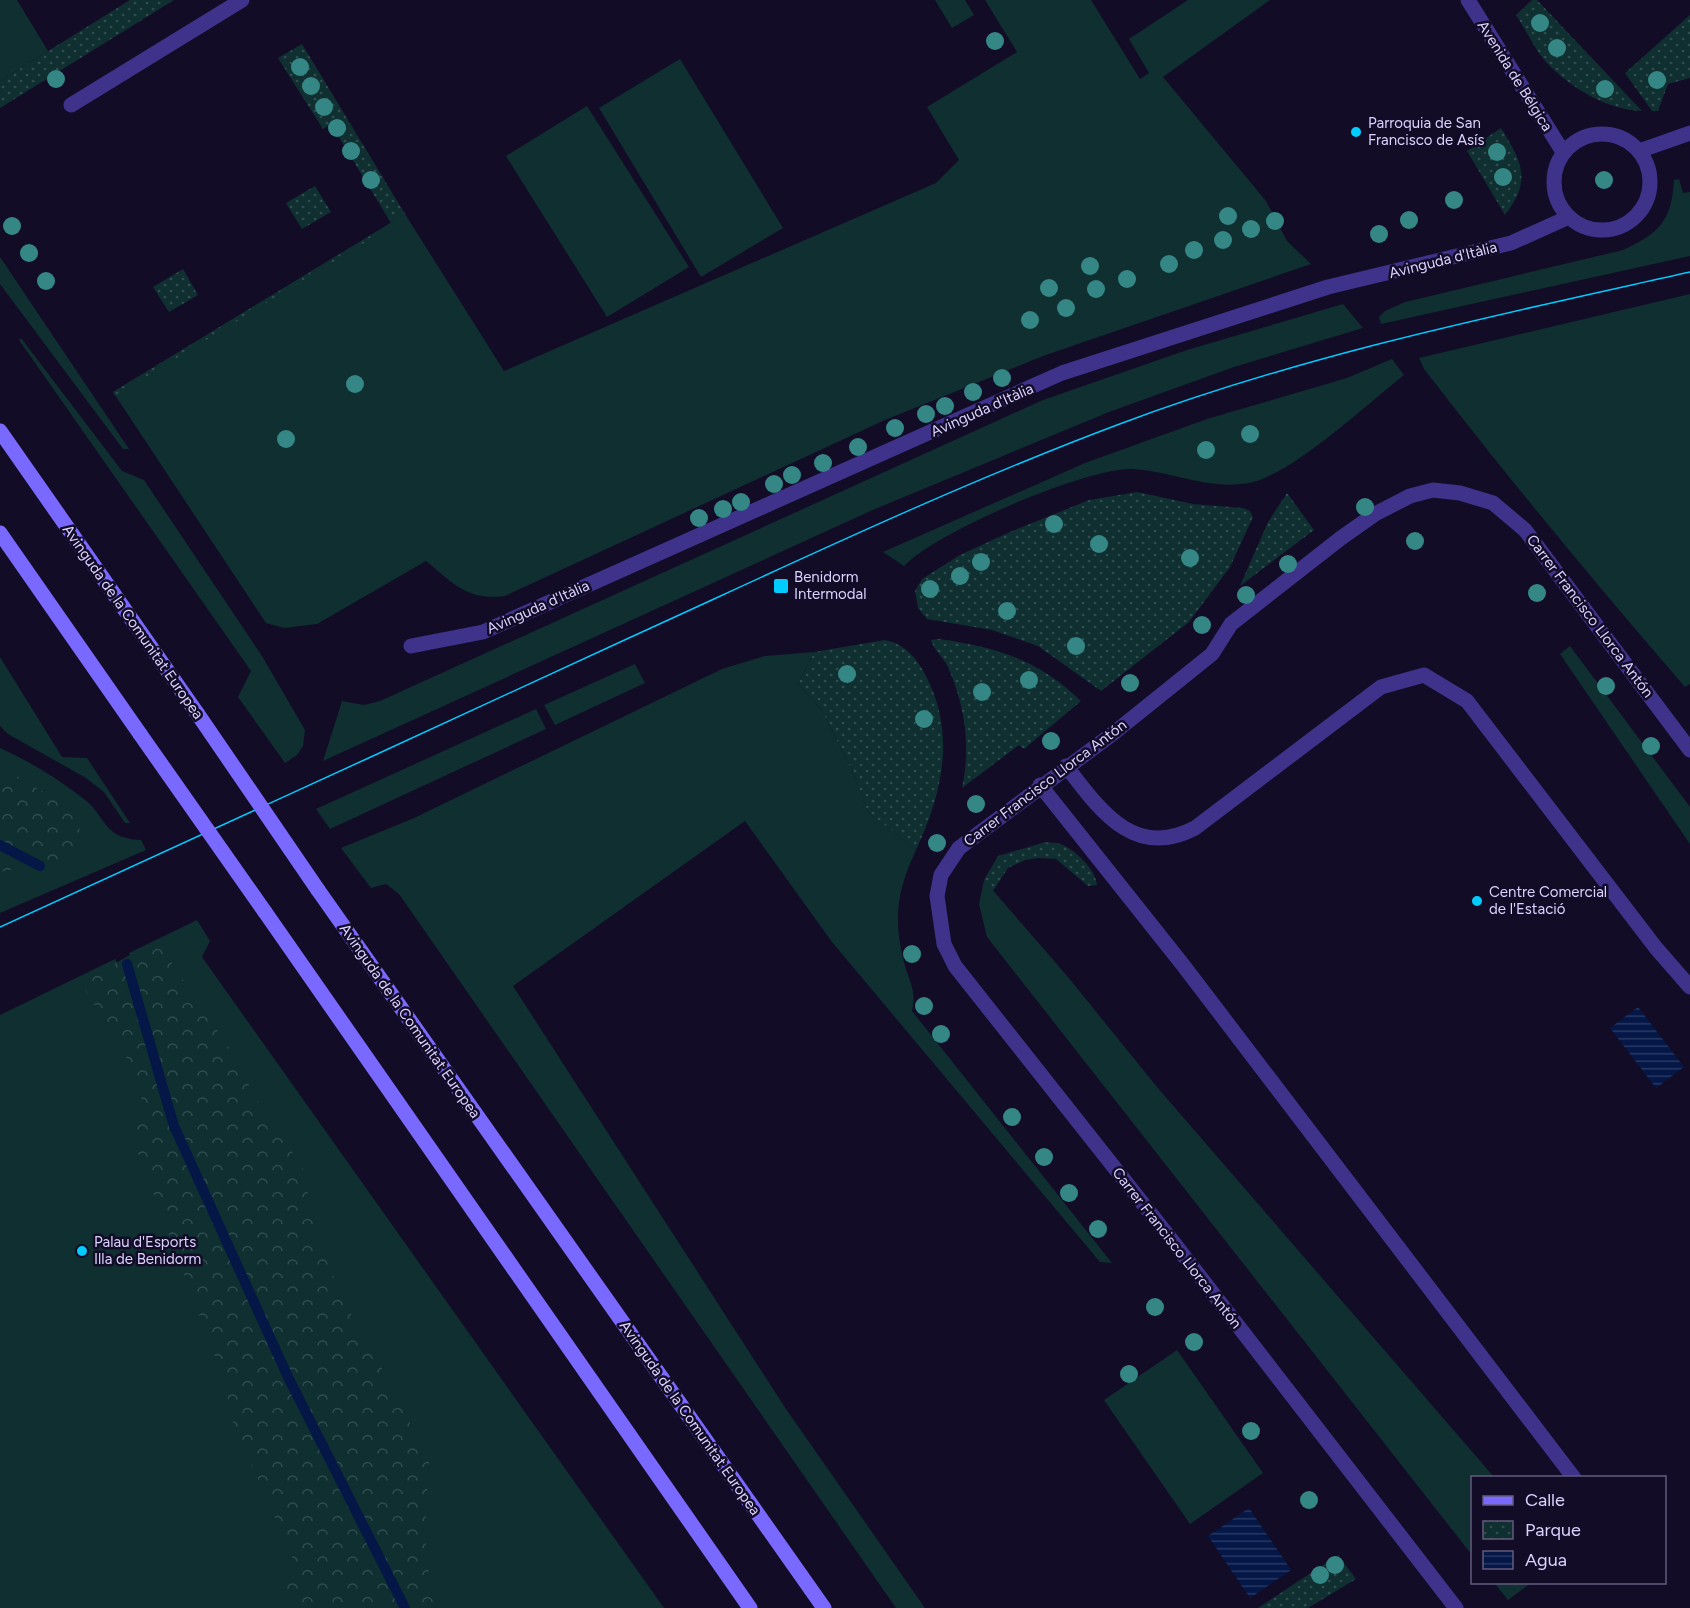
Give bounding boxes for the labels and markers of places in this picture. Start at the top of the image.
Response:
place label: Parroquia de San Francisco de Asís [1368,114,1485,149]
marker: Parroquia de San Francisco de Asís [1349,125,1363,139]
place label: Benidorm Intermodal [794,568,867,603]
marker: Benidorm Intermodal [772,577,790,595]
place label: Centre Comercial de l'Estació [1489,883,1607,918]
marker: Centre Comercial de l'Estació [1470,894,1484,908]
place label: Palau d'Esports Illa de Benidorm [94,1233,201,1268]
marker: Palau d'Esports Illa de Benidorm [75,1244,89,1258]

